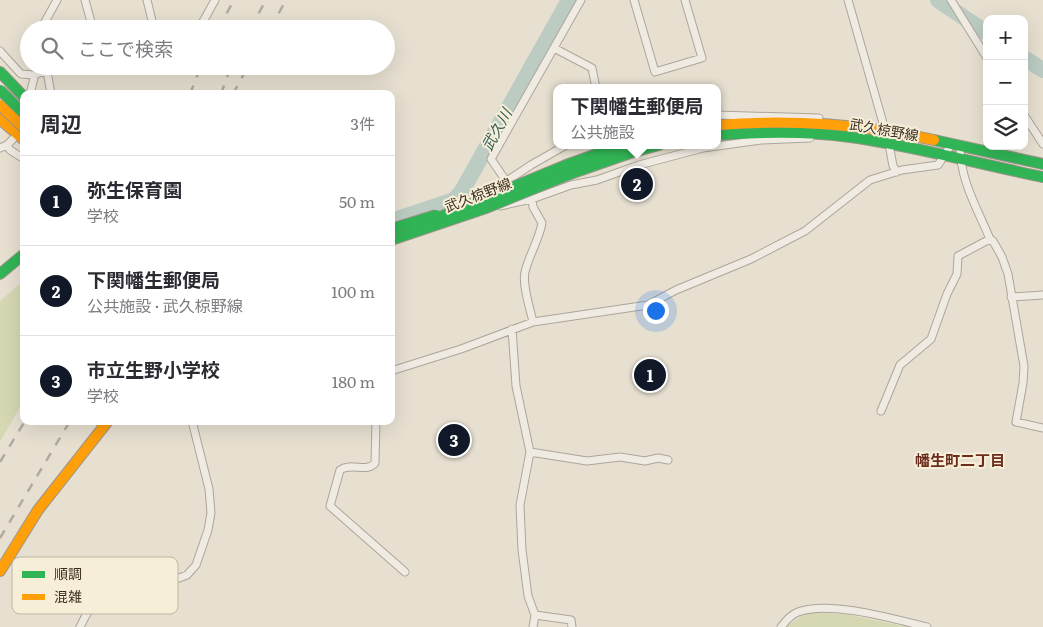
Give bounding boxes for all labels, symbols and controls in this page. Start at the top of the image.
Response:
map controls [983,15,1028,150]
button: + [983,15,1028,60]
search box [20,20,395,75]
icon: search [38,34,66,62]
text: ここで検索 [78,34,173,62]
button: − [983,60,1028,105]
popup [553,84,721,149]
text: 下関幡生郵便局 [570,91,704,119]
water label: 武久川 [475,102,518,155]
button: layers [983,105,1028,150]
text: 周辺 [40,107,82,138]
text: 3件 [350,111,375,135]
street label: 武久椋野線 [848,113,920,145]
text: 公共施設 [570,119,635,143]
pin: 2 [621,165,653,203]
street label: 武久椋野線 [441,172,514,216]
text: 弥生保育園 [87,175,182,203]
text: 1 [53,189,59,213]
text: 50 m [339,189,375,213]
text: 学校 [87,203,119,227]
text: 下関幡生郵便局 [87,265,220,293]
text: 2 [52,279,60,303]
text: 100 m [331,279,375,303]
text: 公共施設 · 武久椋野線 [87,293,243,317]
your location [643,298,669,324]
text: 市立生野小学校 [87,355,220,383]
pin: 1 [634,356,666,394]
text: 3 [52,369,60,393]
text: 180 m [332,369,375,393]
text: 学校 [87,383,119,407]
pin: 3 [438,421,470,459]
district label: 幡生町二丁目 [915,448,1005,471]
legend [12,557,178,614]
text: 順調 [54,563,82,583]
text: 混雑 [54,586,82,606]

